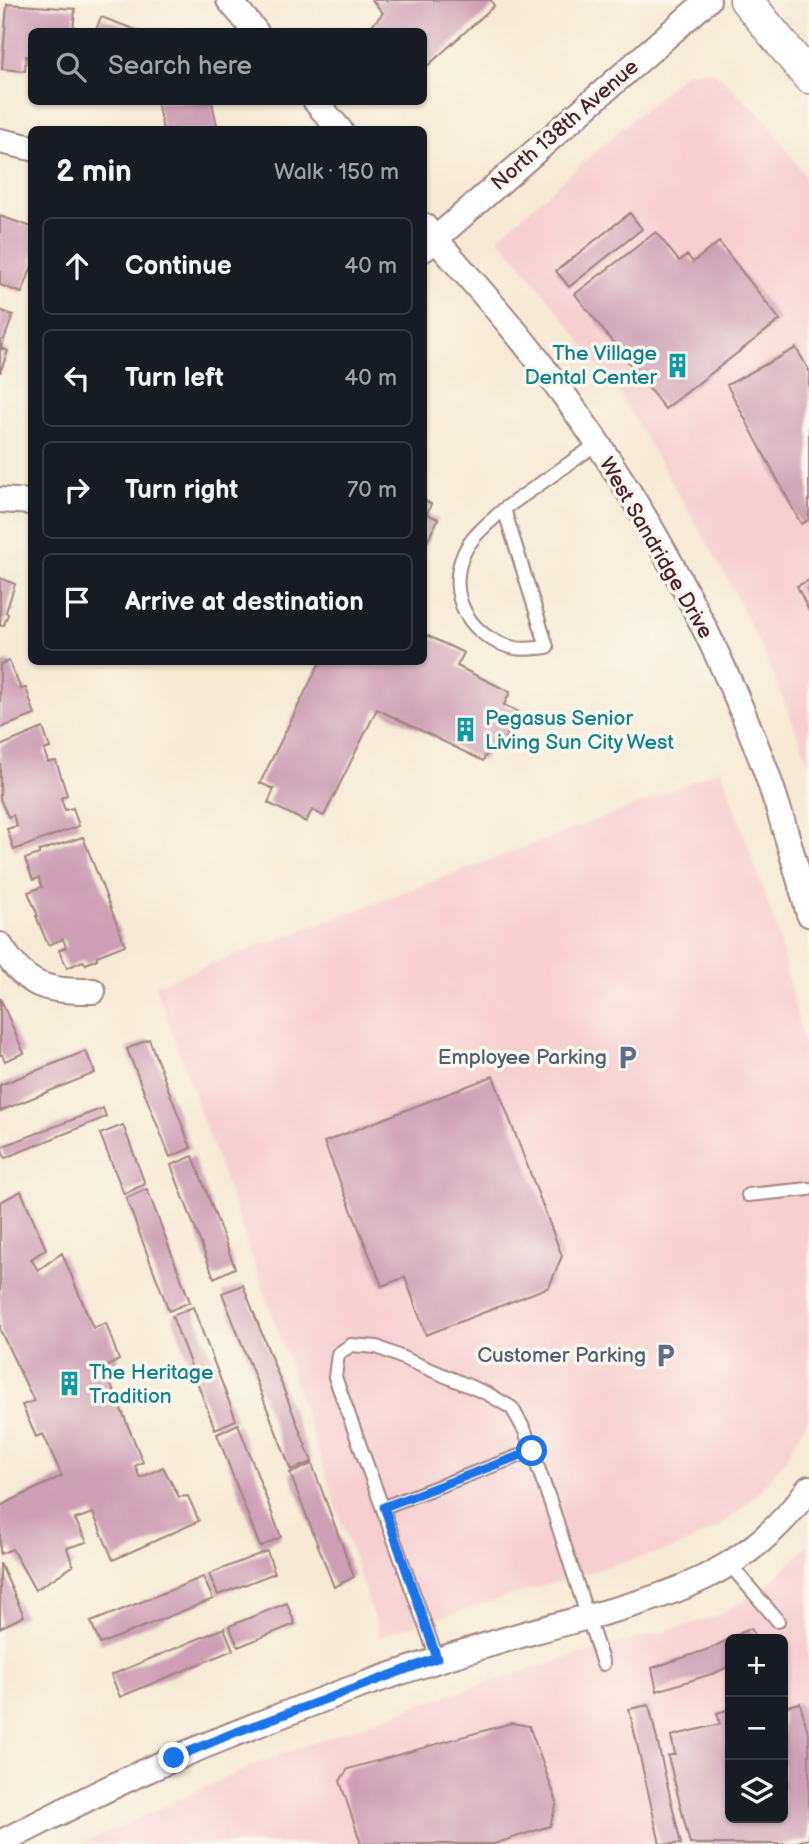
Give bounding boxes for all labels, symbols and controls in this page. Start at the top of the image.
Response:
search box [28,28,427,105]
icon: search [52,48,90,86]
text: Search here [108,51,252,82]
street label: North 138th Avenue [486,54,644,196]
text: 2 min [56,154,132,190]
text: Walk · 150 m [274,158,399,186]
icon: ahead [58,247,96,285]
text: Continue [125,251,232,282]
text: 40 m [344,252,397,280]
place label: The Village Dental Center [525,341,657,390]
building icon: The Village Dental Center [663,351,691,379]
icon: left [58,359,96,397]
text: Turn left [125,363,224,394]
text: 40 m [344,364,397,392]
street label: West Sandridge Drive [594,453,718,643]
icon: right [58,471,96,509]
text: Turn right [125,475,238,506]
text: 70 m [347,476,397,504]
icon: arrive [58,583,96,621]
text: Arrive at destination [125,587,364,618]
place label: Pegasus Senior Living Sun City West [485,706,674,755]
building icon: Pegasus Senior Living Sun City West [451,716,479,744]
parking icon: Employee Parking [613,1043,641,1071]
place label: Employee Parking [438,1045,607,1070]
parking icon: Customer Parking [652,1341,680,1369]
place label: Customer Parking [477,1343,646,1368]
place label: The Heritage Tradition [89,1360,213,1409]
building icon: The Heritage Tradition [55,1370,83,1398]
route start [516,1435,547,1466]
map controls [725,1634,788,1823]
button: + [725,1634,788,1697]
button: − [725,1697,788,1760]
route end [158,1742,189,1773]
button: layers [725,1760,788,1823]

